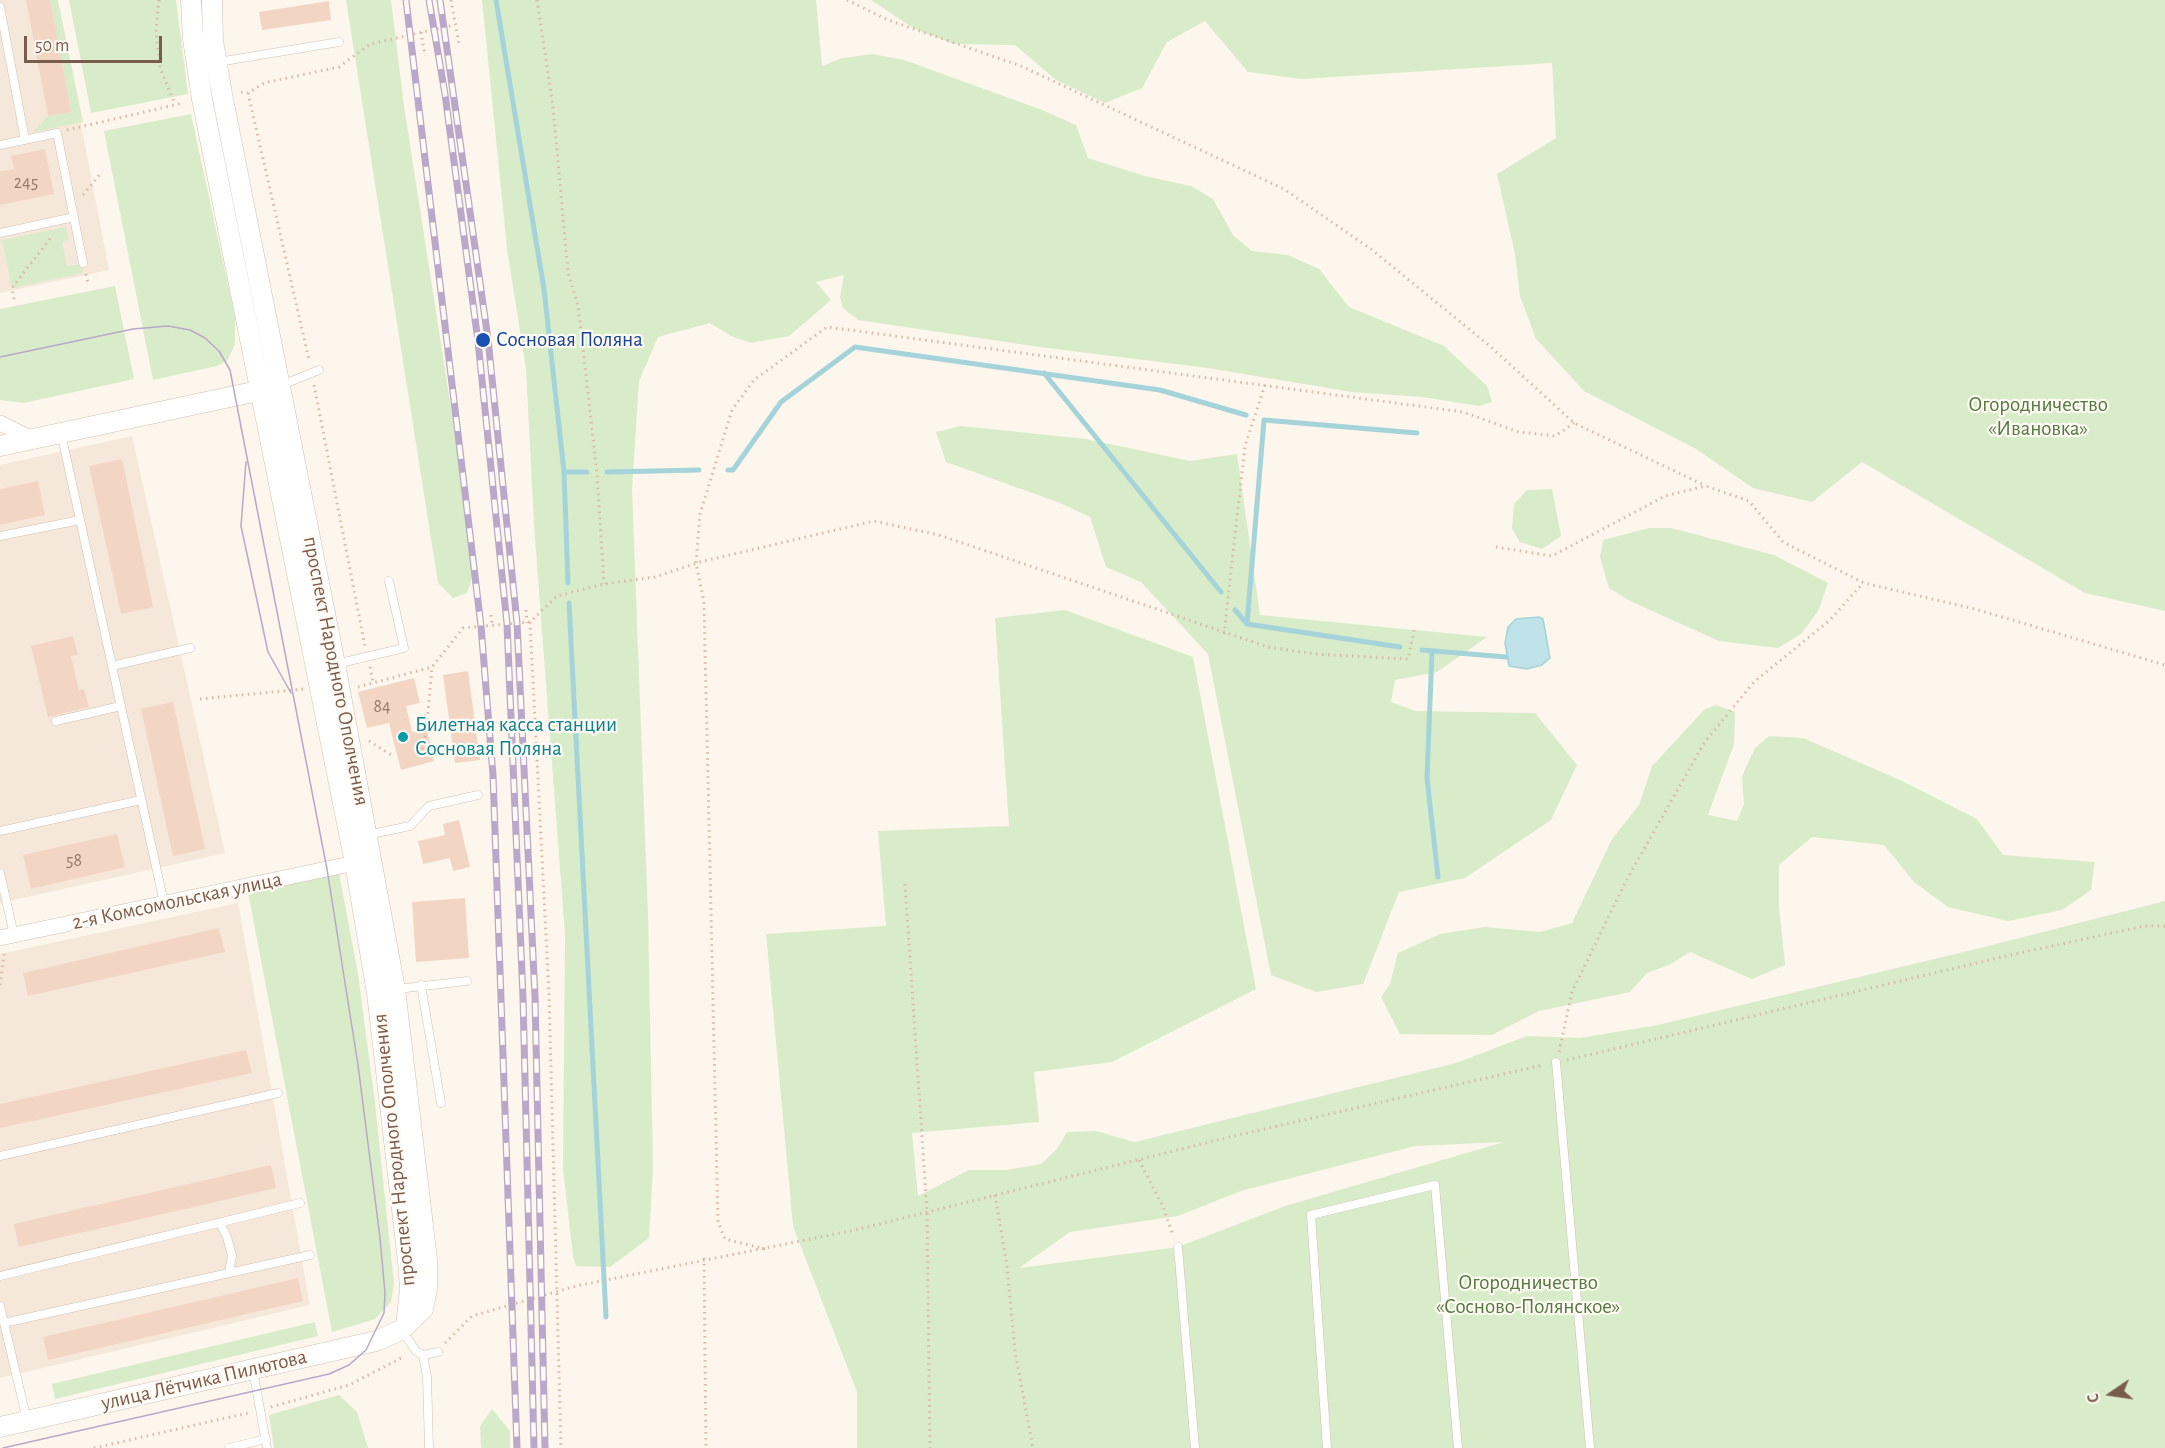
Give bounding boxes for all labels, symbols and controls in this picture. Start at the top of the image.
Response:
scale bar [27,24,165,62]
text: 50 m [35,37,69,55]
house number: 245 [14,172,38,194]
place label: Сосновая Поляна [496,327,643,353]
marker: Сосновая Поляна [474,331,492,349]
park label: Огородничество «Ивановка» [1968,392,2108,442]
street label: проспект Народного Ополчения [297,534,375,808]
house number: 84 [373,696,391,718]
place label: Билетная касса станции Сосновая Поляна [415,712,617,762]
marker: Билетная касса станции Сосновая Поляна [396,730,410,744]
house number: 58 [66,850,82,872]
street label: 2-я Комсомольская улица [70,866,284,936]
street label: проспект Народного Ополчения [367,1012,421,1288]
park label: Огородничество «Сосново-Полянское» [1436,1270,1620,1320]
street label: улица Лётчика Пилютова [99,1344,309,1416]
north arrow [2081,1364,2141,1424]
text: С [2085,1392,2102,1404]

